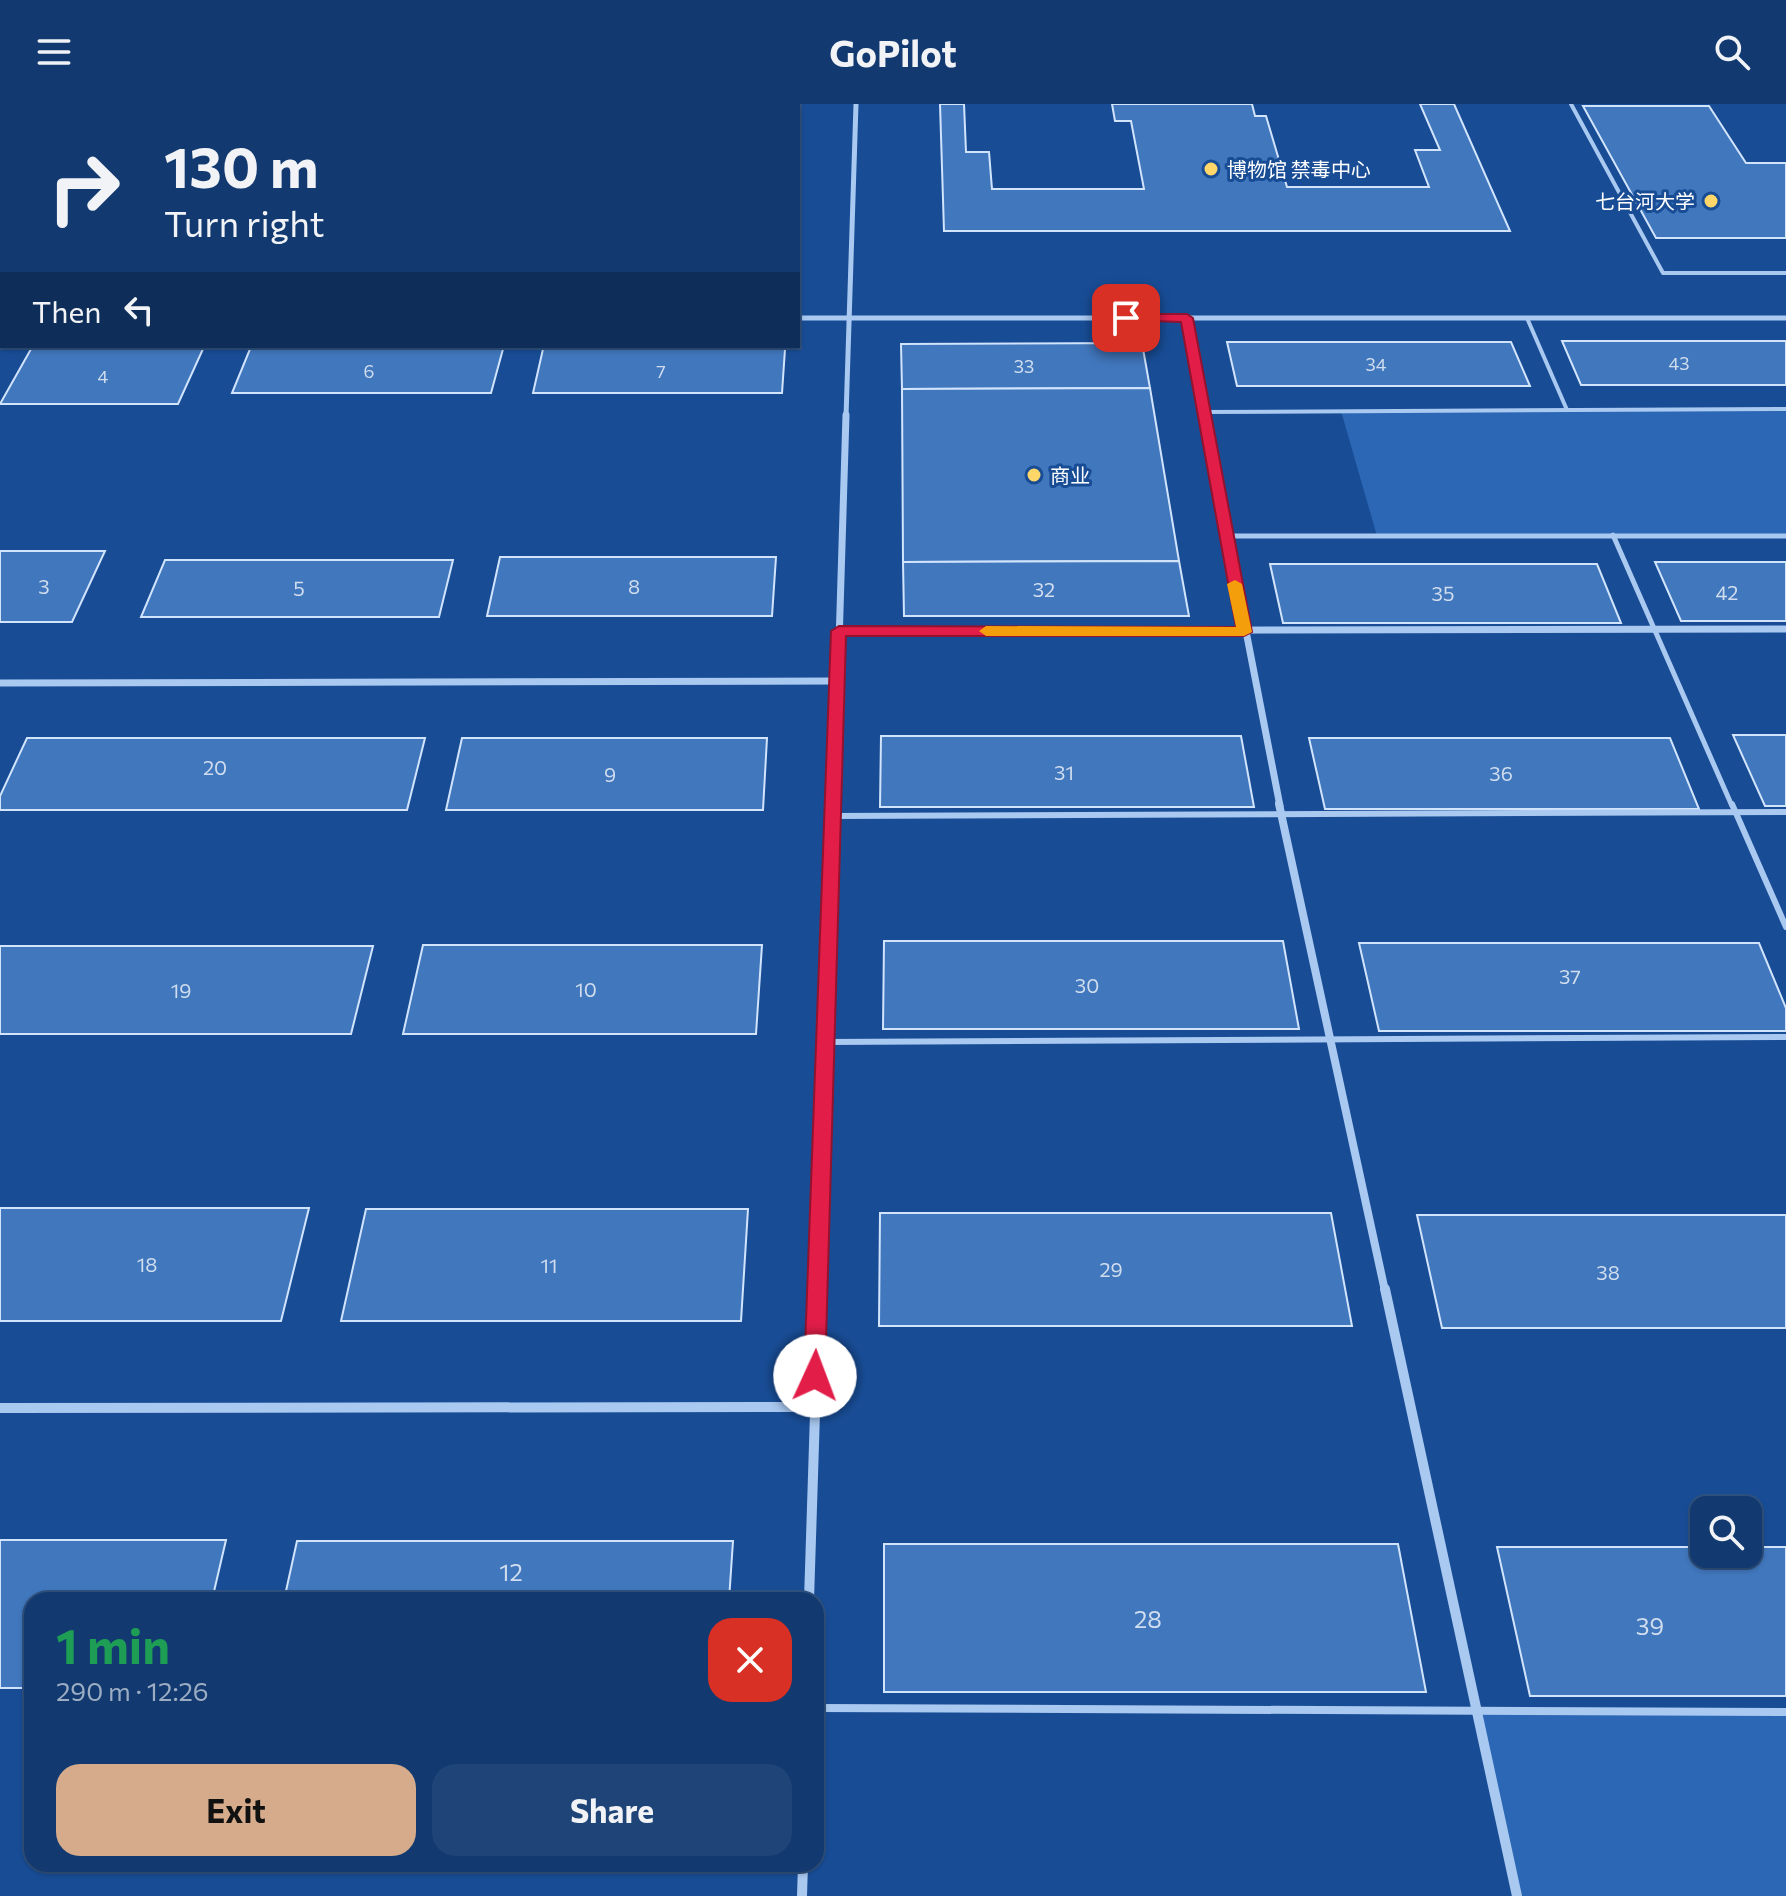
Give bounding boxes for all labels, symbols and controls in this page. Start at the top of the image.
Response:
icon: menu [32,30,76,74]
text: GoPilot [829,30,957,74]
icon: search [1710,30,1754,74]
text: 130 m [164,131,319,200]
icon: right [32,136,136,240]
place label: 博物馆 禁毒中心 [1227,157,1371,181]
marker: 博物馆 禁毒中心 [1202,160,1220,178]
place label: 七台河大学 [1595,189,1695,213]
marker: 七台河大学 [1702,192,1720,210]
text: Turn right [164,200,325,244]
pin [1092,284,1160,352]
icon: left [117,288,161,332]
text: Then [32,292,101,329]
icon: arrive [1104,296,1148,340]
house number: 43 [1668,352,1690,374]
house number: 34 [1365,353,1387,375]
house number: 33 [1014,355,1034,377]
house number: 6 [364,360,374,382]
house number: 7 [656,360,666,382]
house number: 4 [98,365,109,387]
place label: 商业 [1050,463,1090,487]
marker: 商业 [1025,466,1043,484]
house number: 3 [38,574,50,598]
house number: 8 [628,574,640,598]
house number: 5 [293,576,305,600]
house number: 32 [1033,577,1055,601]
house number: 42 [1716,580,1738,604]
house number: 35 [1432,581,1454,605]
house number: 20 [203,755,227,779]
house number: 31 [1054,760,1074,784]
house number: 36 [1489,761,1513,785]
house number: 9 [604,762,616,786]
house number: 37 [1559,964,1581,988]
house number: 30 [1075,973,1099,997]
house number: 10 [575,977,597,1001]
house number: 19 [171,978,191,1002]
house number: 18 [137,1252,157,1276]
house number: 11 [540,1253,558,1277]
house number: 29 [1099,1257,1123,1281]
house number: 38 [1596,1260,1620,1284]
position arrow [773,1334,857,1418]
map controls [1690,1496,1762,1568]
button: search [1690,1496,1762,1568]
house number: 12 [499,1557,523,1586]
house number: 28 [1134,1604,1162,1633]
house number: 39 [1636,1611,1664,1640]
text: 1 min [56,1615,170,1674]
button: close [708,1618,792,1702]
text: 290 m · 12:26 [56,1675,209,1706]
button: Exit [56,1764,416,1856]
button: Share [432,1764,792,1856]

